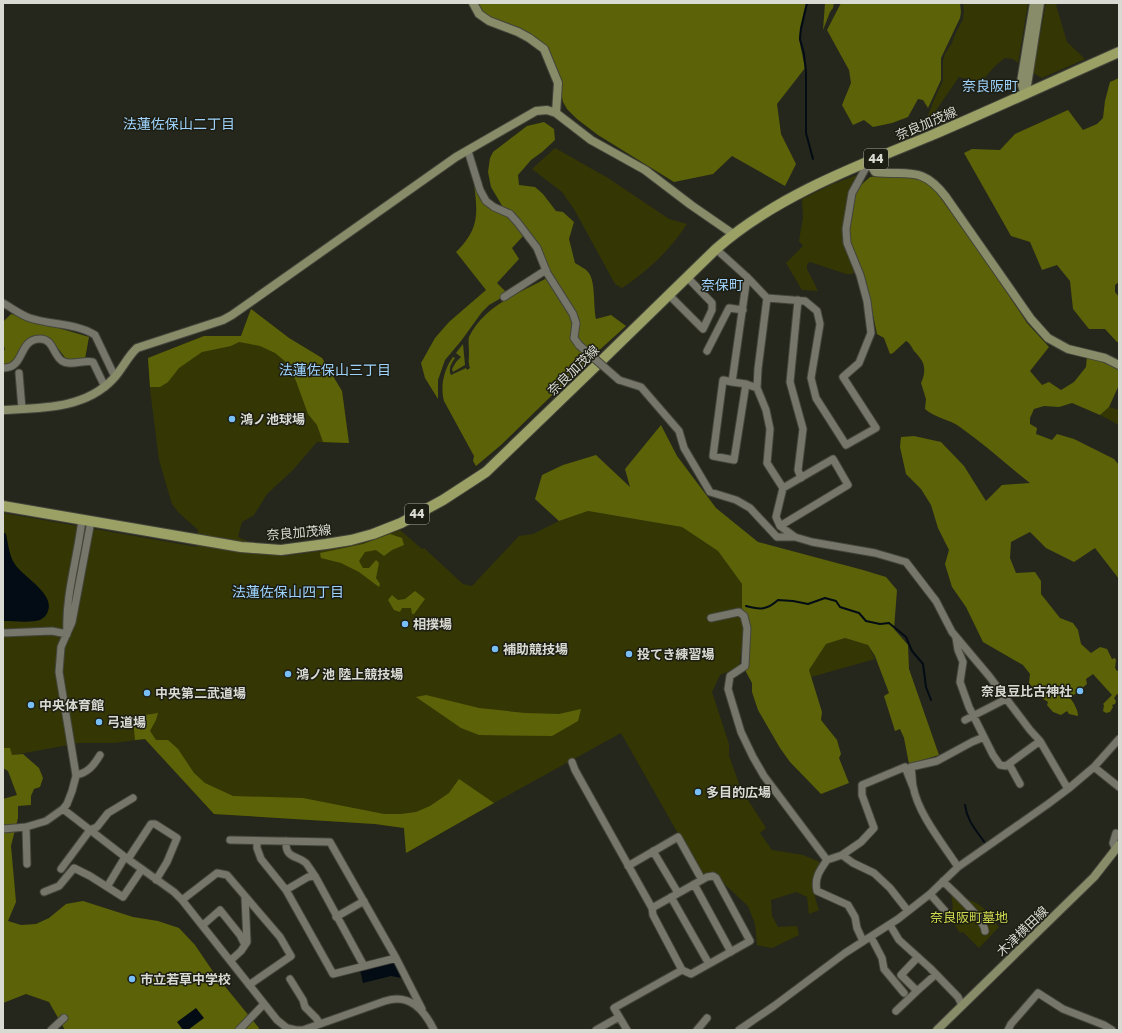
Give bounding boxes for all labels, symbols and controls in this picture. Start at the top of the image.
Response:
district label: 奈良阪町 [962,77,1018,94]
street label: 奈良加茂線 [893,103,959,143]
district label: 法蓮佐保山二丁目 [123,115,235,132]
road number: 44 [864,149,888,169]
district label: 奈保町 [701,276,743,293]
street label: 奈良加茂線 [544,342,602,398]
district label: 法蓮佐保山三丁目 [279,361,391,378]
place label: 鴻ノ池球場 [240,411,305,427]
marker: 鴻ノ池球場 [227,414,237,424]
road number: 44 [405,504,429,524]
street label: 奈良加茂線 [266,521,332,543]
district label: 法蓮佐保山四丁目 [232,583,344,600]
place label: 相撲場 [413,616,452,632]
marker: 相撲場 [400,619,410,629]
place label: 補助競技場 [503,641,568,657]
marker: 補助競技場 [490,644,500,654]
place label: 投てき練習場 [637,646,715,662]
marker: 投てき練習場 [624,649,634,659]
place label: 鴻ノ池 陸上競技場 [296,666,403,682]
marker: 鴻ノ池 陸上競技場 [283,669,293,679]
place label: 奈良豆比古神社 [981,683,1072,699]
place label: 中央第二武道場 [155,685,246,701]
marker: 奈良豆比古神社 [1075,686,1085,696]
marker: 中央第二武道場 [142,688,152,698]
place label: 中央体育館 [39,697,104,713]
marker: 中央体育館 [26,700,36,710]
place label: 弓道場 [107,714,146,730]
marker: 弓道場 [94,717,104,727]
place label: 多目的広場 [706,784,771,800]
marker: 多目的広場 [693,787,703,797]
street label: 木津横田線 [993,903,1051,959]
park label: 奈良阪町墓地 [930,909,1008,925]
place label: 市立若草中学校 [140,971,231,987]
marker: 市立若草中学校 [127,974,137,984]

